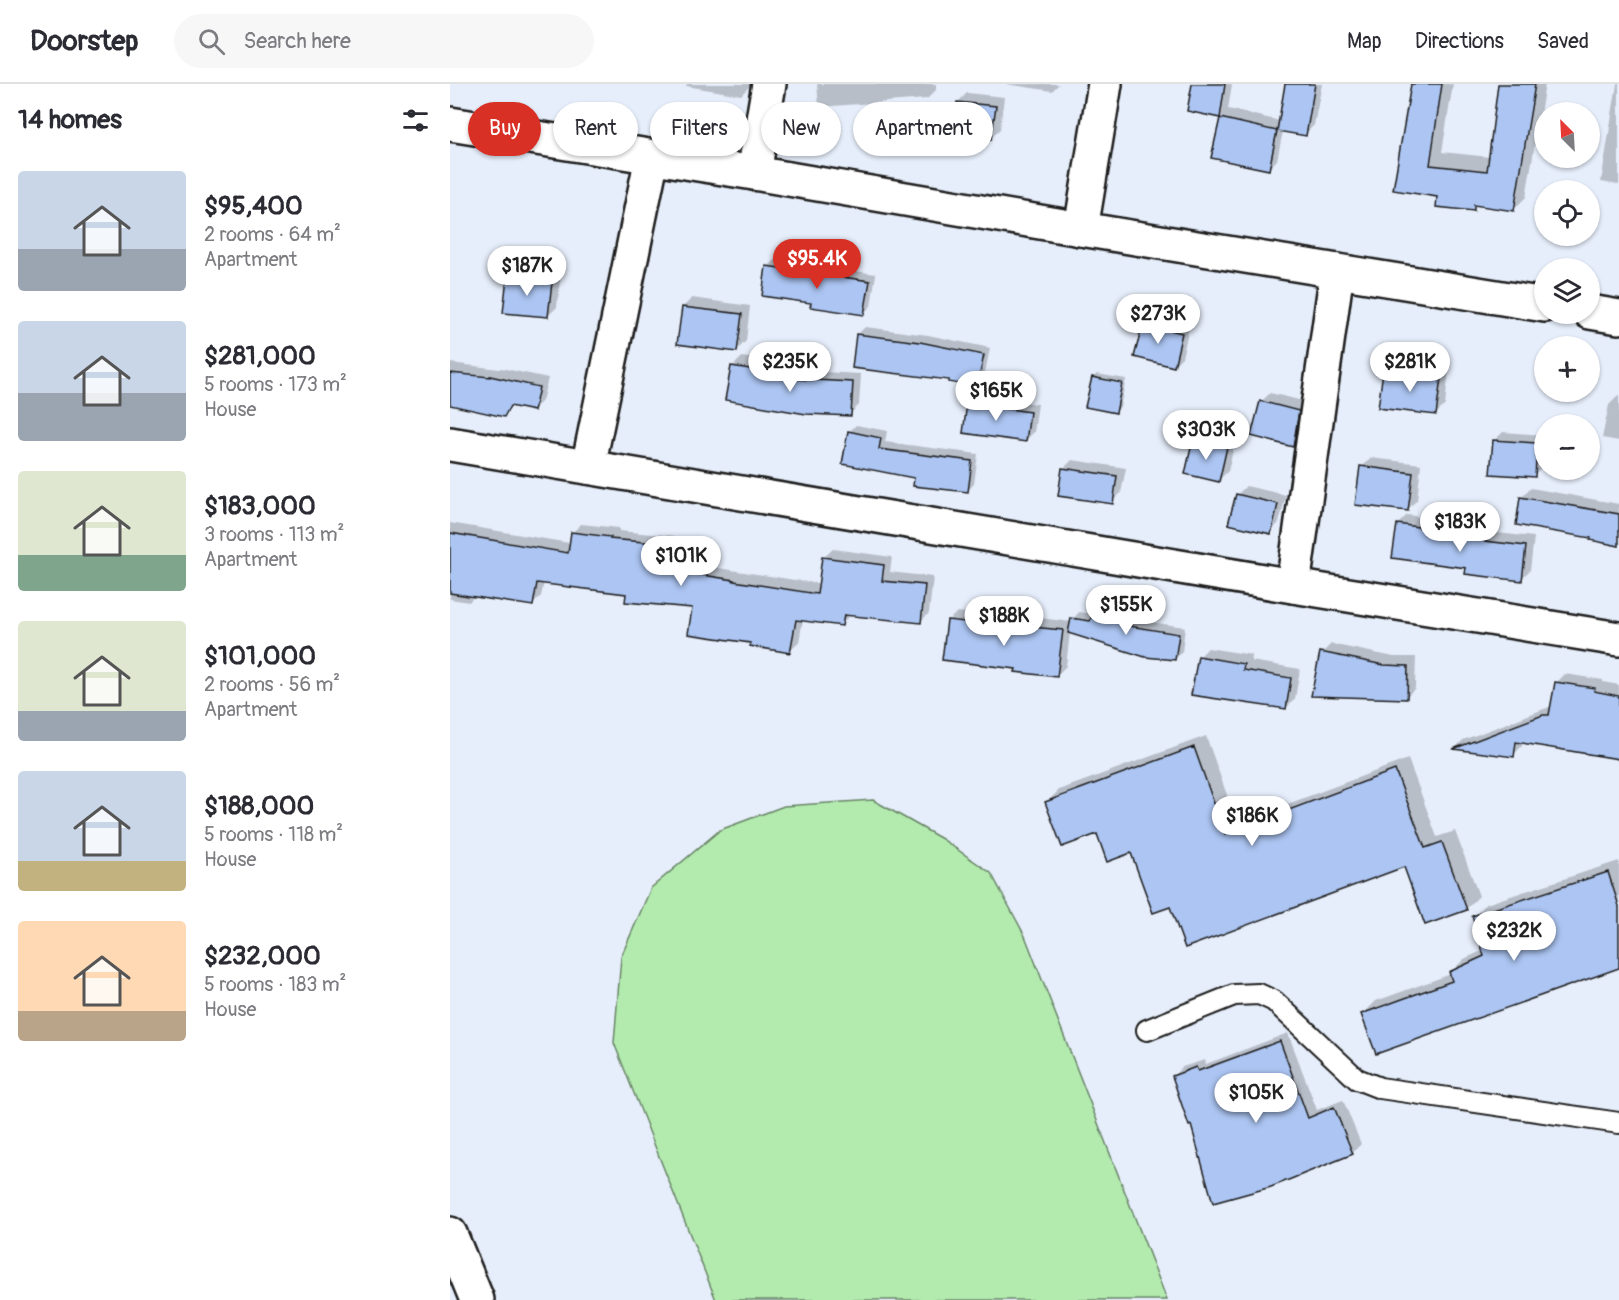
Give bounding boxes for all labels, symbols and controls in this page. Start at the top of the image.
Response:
search box [174,14,594,68]
text: Doorstep [30,24,138,59]
icon: search [195,25,228,58]
text: Search here [243,27,351,55]
text: Map [1347,28,1382,55]
text: Directions [1415,28,1504,55]
text: Saved [1537,28,1589,55]
chip: Buy [468,102,541,156]
chip: Rent [553,102,638,156]
chip: Filters [650,102,749,156]
chip: New [761,102,841,156]
chip: Apartment [853,102,993,156]
north arrow [1534,102,1600,168]
map controls [1534,102,1600,480]
text: 14 homes [18,104,122,136]
icon: filters [399,104,432,137]
button: locate [1534,180,1600,246]
text: $95,400 [204,190,303,222]
icon: home [66,195,138,267]
text: 2 rooms · 64 m² [204,222,341,247]
pin: $95.4K [768,239,866,290]
pin: $187K [485,246,569,297]
text: $95.4K [787,246,847,271]
text: Apartment [204,247,297,272]
text: $187K [501,253,553,278]
button: layers [1534,258,1600,324]
pin: $273K [1116,294,1200,345]
text: $273K [1130,301,1186,326]
button: + [1534,336,1600,402]
text: $281,000 [204,340,316,372]
pin: $235K [748,342,832,393]
pin: $281K [1368,342,1452,393]
icon: home [66,345,138,417]
text: $235K [762,349,818,374]
text: $281K [1384,349,1436,374]
pin: $165K [954,371,1038,422]
text: 5 rooms · 173 m² [204,372,347,397]
text: $165K [969,378,1023,403]
text: House [204,397,256,422]
pin: $303K [1164,410,1248,461]
button: − [1534,414,1600,480]
text: $303K [1177,417,1235,442]
text: $183,000 [204,490,316,522]
icon: home [66,495,138,567]
pin: $183K [1418,502,1502,553]
text: $183K [1434,509,1486,534]
text: 3 rooms · 113 m² [204,522,344,547]
pin: $101K [639,536,723,587]
text: $101K [655,543,707,568]
text: Apartment [204,547,297,572]
pin: $155K [1084,585,1168,636]
text: $155K [1100,592,1152,617]
pin: $188K [962,596,1046,647]
text: $188K [979,603,1029,628]
text: $101,000 [204,640,316,672]
icon: home [66,645,138,717]
text: 2 rooms · 56 m² [204,672,340,697]
text: Apartment [204,697,297,722]
text: $188,000 [204,790,314,822]
icon: home [66,795,138,867]
pin: $186K [1210,796,1294,847]
text: $186K [1226,803,1278,828]
text: 5 rooms · 118 m² [204,822,343,847]
text: House [204,847,256,872]
pin: $232K [1472,911,1556,962]
text: $232K [1486,918,1542,943]
text: $232,000 [204,940,321,972]
icon: home [66,945,138,1017]
text: 5 rooms · 183 m² [204,972,346,997]
text: House [204,997,256,1022]
pin: $105K [1214,1073,1298,1124]
text: $105K [1228,1080,1284,1105]

